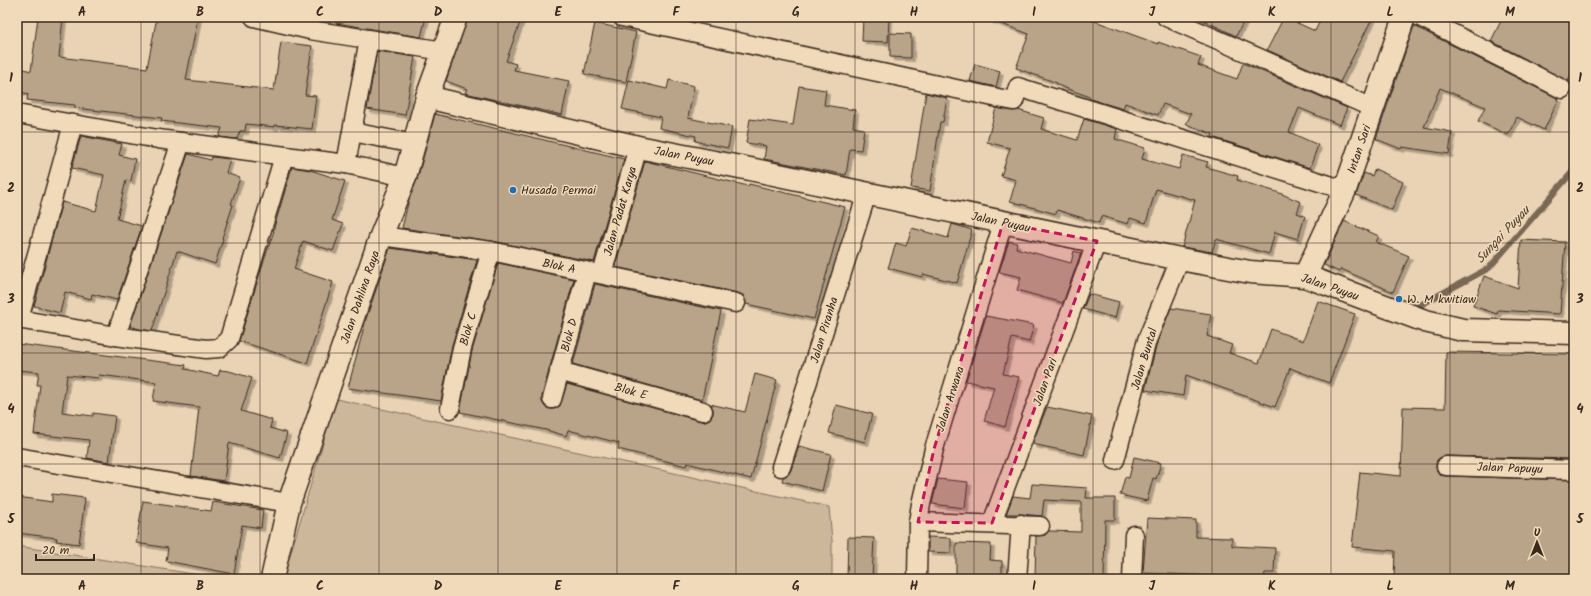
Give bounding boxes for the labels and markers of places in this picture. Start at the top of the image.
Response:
place label: Husada Permai [521,181,597,200]
marker: Husada Permai [508,185,518,195]
place label: W. M kwitiaw [1407,290,1477,309]
marker: W. M kwitiaw [1394,294,1404,304]

